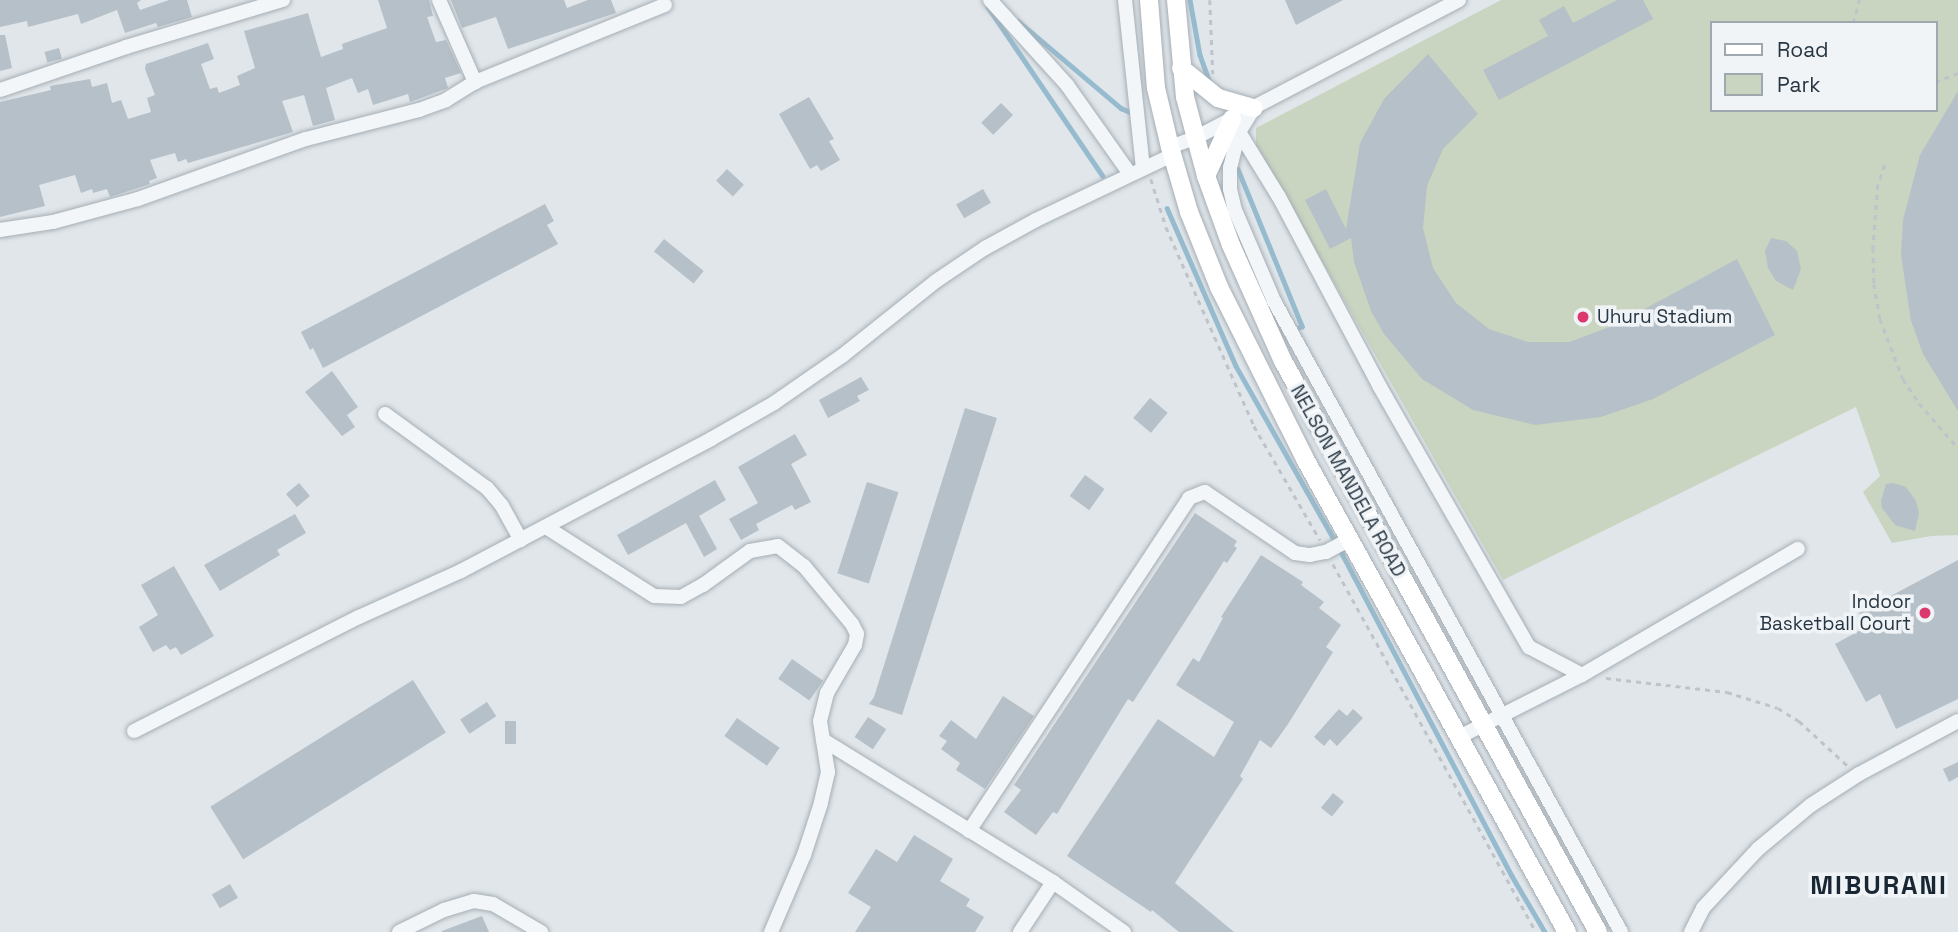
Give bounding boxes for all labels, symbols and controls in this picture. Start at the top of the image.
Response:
legend [1710,21,1937,112]
text: Road [1777,36,1829,63]
text: Park [1777,71,1821,98]
place label: Uhuru Stadium [1597,306,1732,328]
marker: Uhuru Stadium [1575,309,1591,325]
street label: NELSON MANDELA ROAD [1286,381,1410,581]
place label: Indoor Basketball Court [1759,591,1911,635]
marker: Indoor Basketball Court [1917,605,1933,621]
district label: MIBURANI [1811,870,1947,902]

